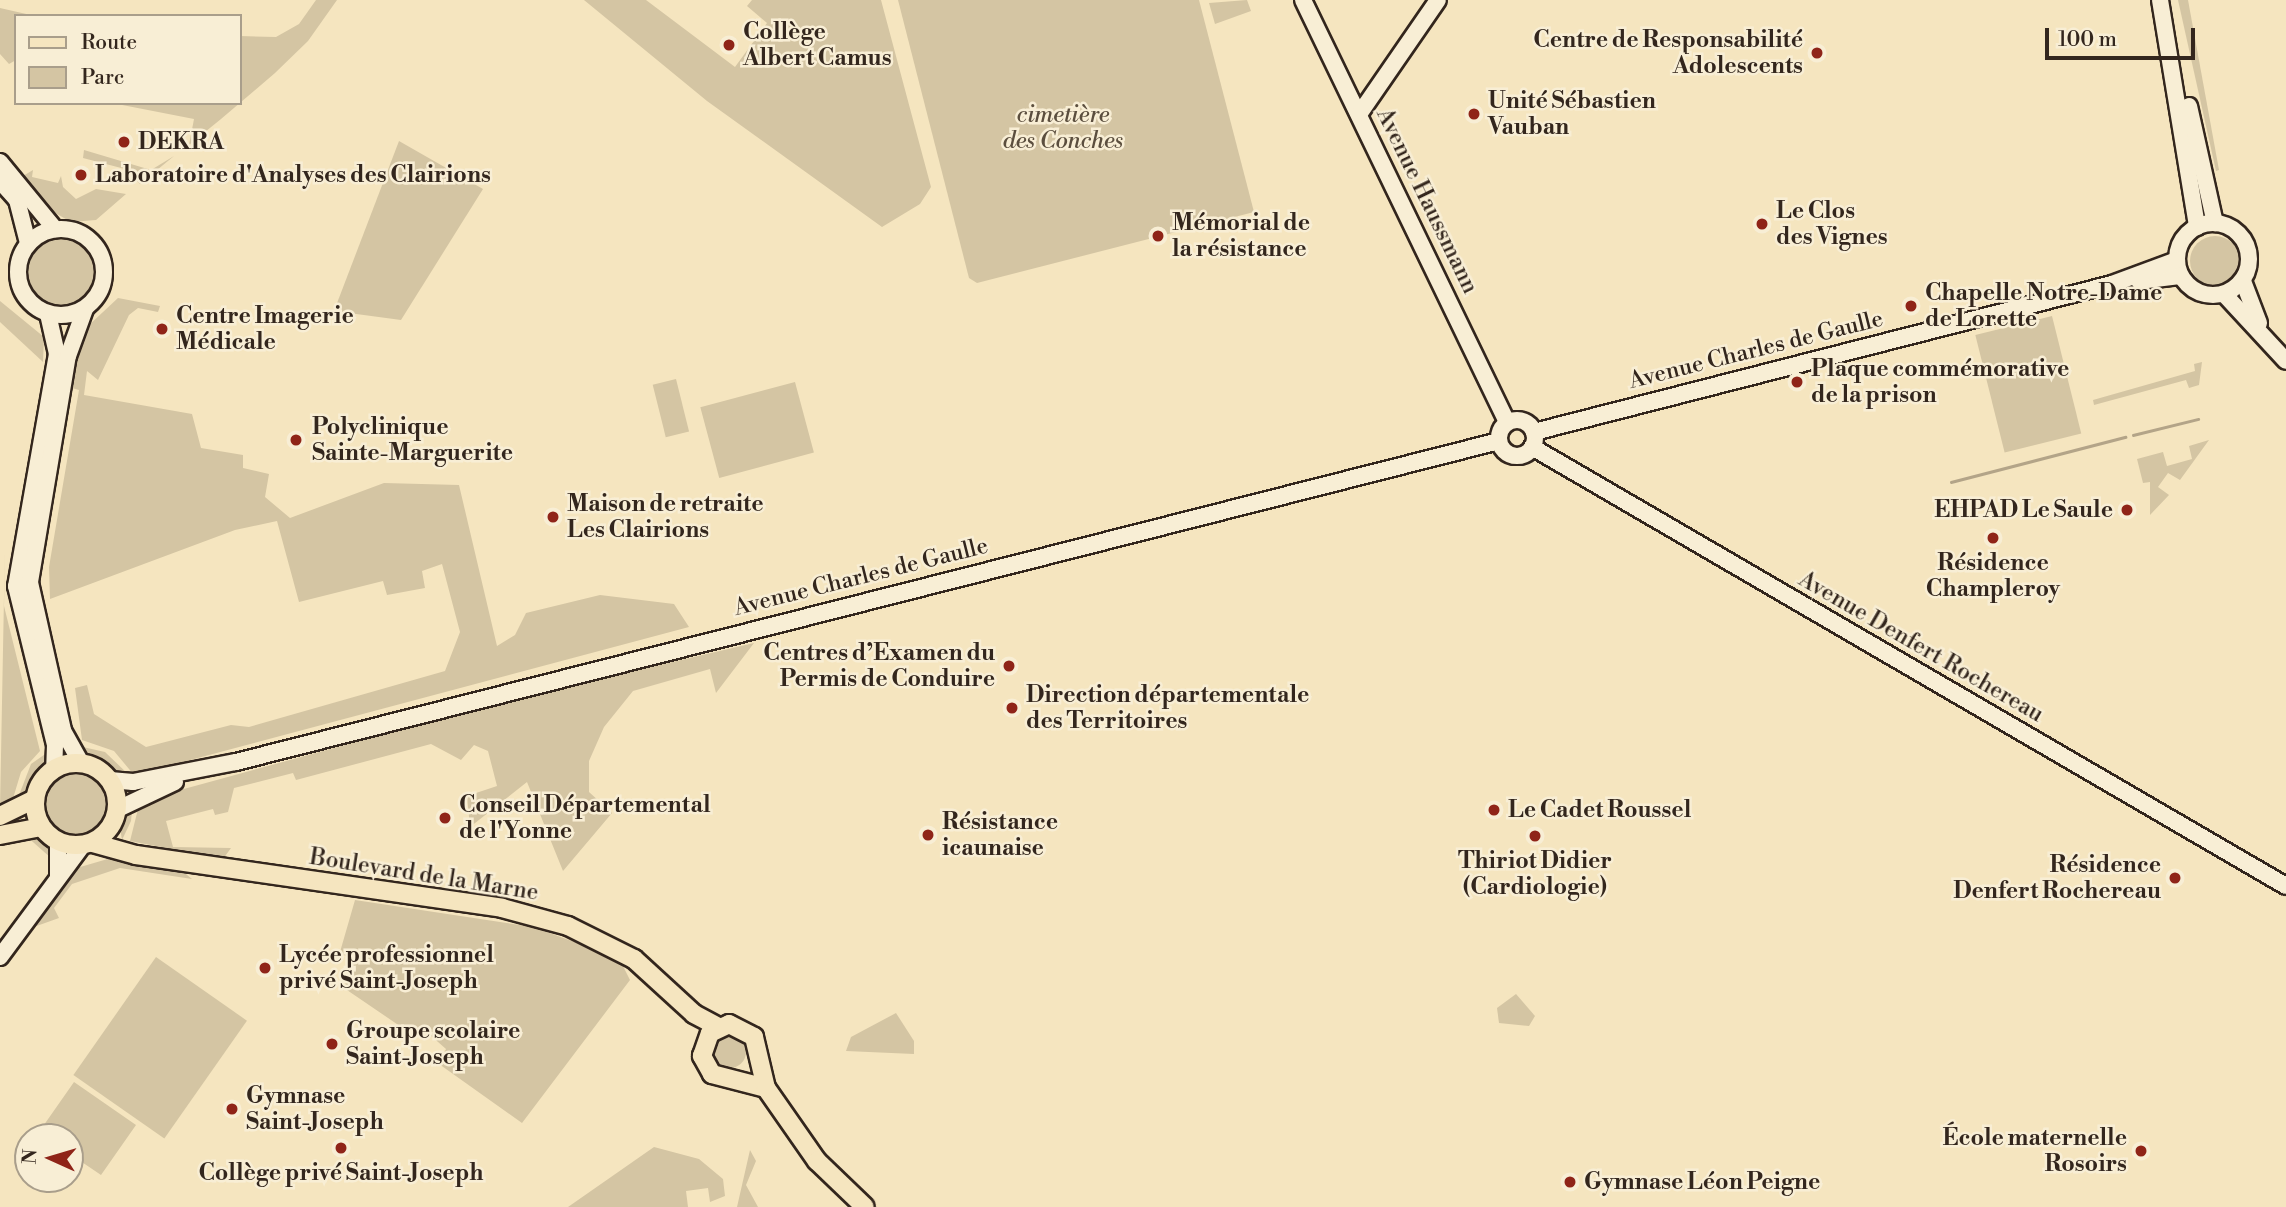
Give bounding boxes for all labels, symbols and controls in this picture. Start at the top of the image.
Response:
legend [14,14,242,105]
scale bar [2048,14,2198,58]
place label: Collège Albert Camus [743,18,892,72]
place label: Centre de Responsabilité Adolescents [1533,26,1803,80]
text: 100 m [2058,27,2117,53]
text: Route [81,30,137,56]
marker: Collège Albert Camus [721,37,737,53]
marker: Centre de Responsabilité Adolescents [1809,45,1825,61]
text: Parc [81,65,124,91]
place label: Unité Sébastien Vauban [1488,87,1656,141]
park label: cimetière des Conches [1003,101,1123,155]
street label: Avenue Haussmann [1370,104,1484,298]
marker: Unité Sébastien Vauban [1466,106,1482,122]
place label: DEKRA [138,128,224,156]
marker: DEKRA [116,134,132,150]
place label: Laboratoire d'Analyses des Clairions [95,161,491,189]
marker: Laboratoire d'Analyses des Clairions [73,167,89,183]
place label: Le Clos des Vignes [1776,197,1888,251]
place label: Mémorial de la résistance [1172,209,1310,263]
marker: Le Clos des Vignes [1754,216,1770,232]
marker: Mémorial de la résistance [1150,228,1166,244]
place label: Chapelle Notre-Dame de Lorette [1925,279,2162,333]
marker: Chapelle Notre-Dame de Lorette [1903,298,1919,314]
place label: Centre Imagerie Médicale [176,302,354,356]
street label: Avenue Charles de Gaulle [1626,305,1886,395]
marker: Centre Imagerie Médicale [154,321,170,337]
place label: Plaque commémorative de la prison [1811,355,2069,409]
marker: Plaque commémorative de la prison [1789,374,1805,390]
place label: Polyclinique Sainte-Marguerite [312,413,513,467]
marker: Polyclinique Sainte-Marguerite [286,430,306,450]
place label: Maison de retraite Les Clairions [567,490,764,544]
place label: EHPAD Le Saule [1934,496,2113,524]
marker: EHPAD Le Saule [2119,502,2135,518]
marker: Maison de retraite Les Clairions [545,509,561,525]
marker: Résidence Champleroy [1985,530,2001,546]
street label: Avenue Charles de Gaulle [731,532,991,622]
place label: Résidence Champleroy [1926,549,2060,603]
street label: Avenue Denfert Rochereau [1794,566,2048,728]
place label: Centres d’Examen du Permis de Conduire [763,639,995,693]
marker: Centres d’Examen du Permis de Conduire [1001,658,1017,674]
place label: Direction départementale des Territoires [1026,681,1309,735]
marker: Direction départementale des Territoires [1004,700,1020,716]
place label: Conseil Départemental de l'Yonne [459,791,710,845]
place label: Le Cadet Roussel [1508,796,1691,824]
marker: Le Cadet Roussel [1486,802,1502,818]
place label: Résistance icaunaise [942,808,1058,862]
marker: Conseil Départemental de l'Yonne [437,810,453,826]
marker: Résistance icaunaise [920,827,936,843]
marker: Thiriot Didier (Cardiologie) [1527,828,1543,844]
street label: Boulevard de la Marne [308,843,540,907]
place label: Thiriot Didier (Cardiologie) [1458,847,1612,901]
place label: Résidence Denfert Rochereau [1953,851,2161,905]
marker: Résidence Denfert Rochereau [2167,870,2183,886]
place label: Lycée professionnel privé Saint-Joseph [279,941,494,995]
marker: Lycée professionnel privé Saint-Joseph [257,960,273,976]
place label: Groupe scolaire Saint-Joseph [346,1017,520,1071]
marker: Groupe scolaire Saint-Joseph [324,1036,340,1052]
place label: Gymnase Saint-Joseph [246,1082,384,1136]
marker: Gymnase Saint-Joseph [224,1101,240,1117]
north arrow [14,1123,84,1193]
place label: École maternelle Rosoirs [1942,1124,2127,1178]
marker: Collège privé Saint-Joseph [333,1140,349,1156]
marker: École maternelle Rosoirs [2133,1143,2149,1159]
text: N [18,1148,43,1165]
place label: Collège privé Saint-Joseph [198,1159,484,1187]
place label: Gymnase Léon Peigne [1584,1168,1820,1196]
marker: Gymnase Léon Peigne [1562,1174,1578,1190]

